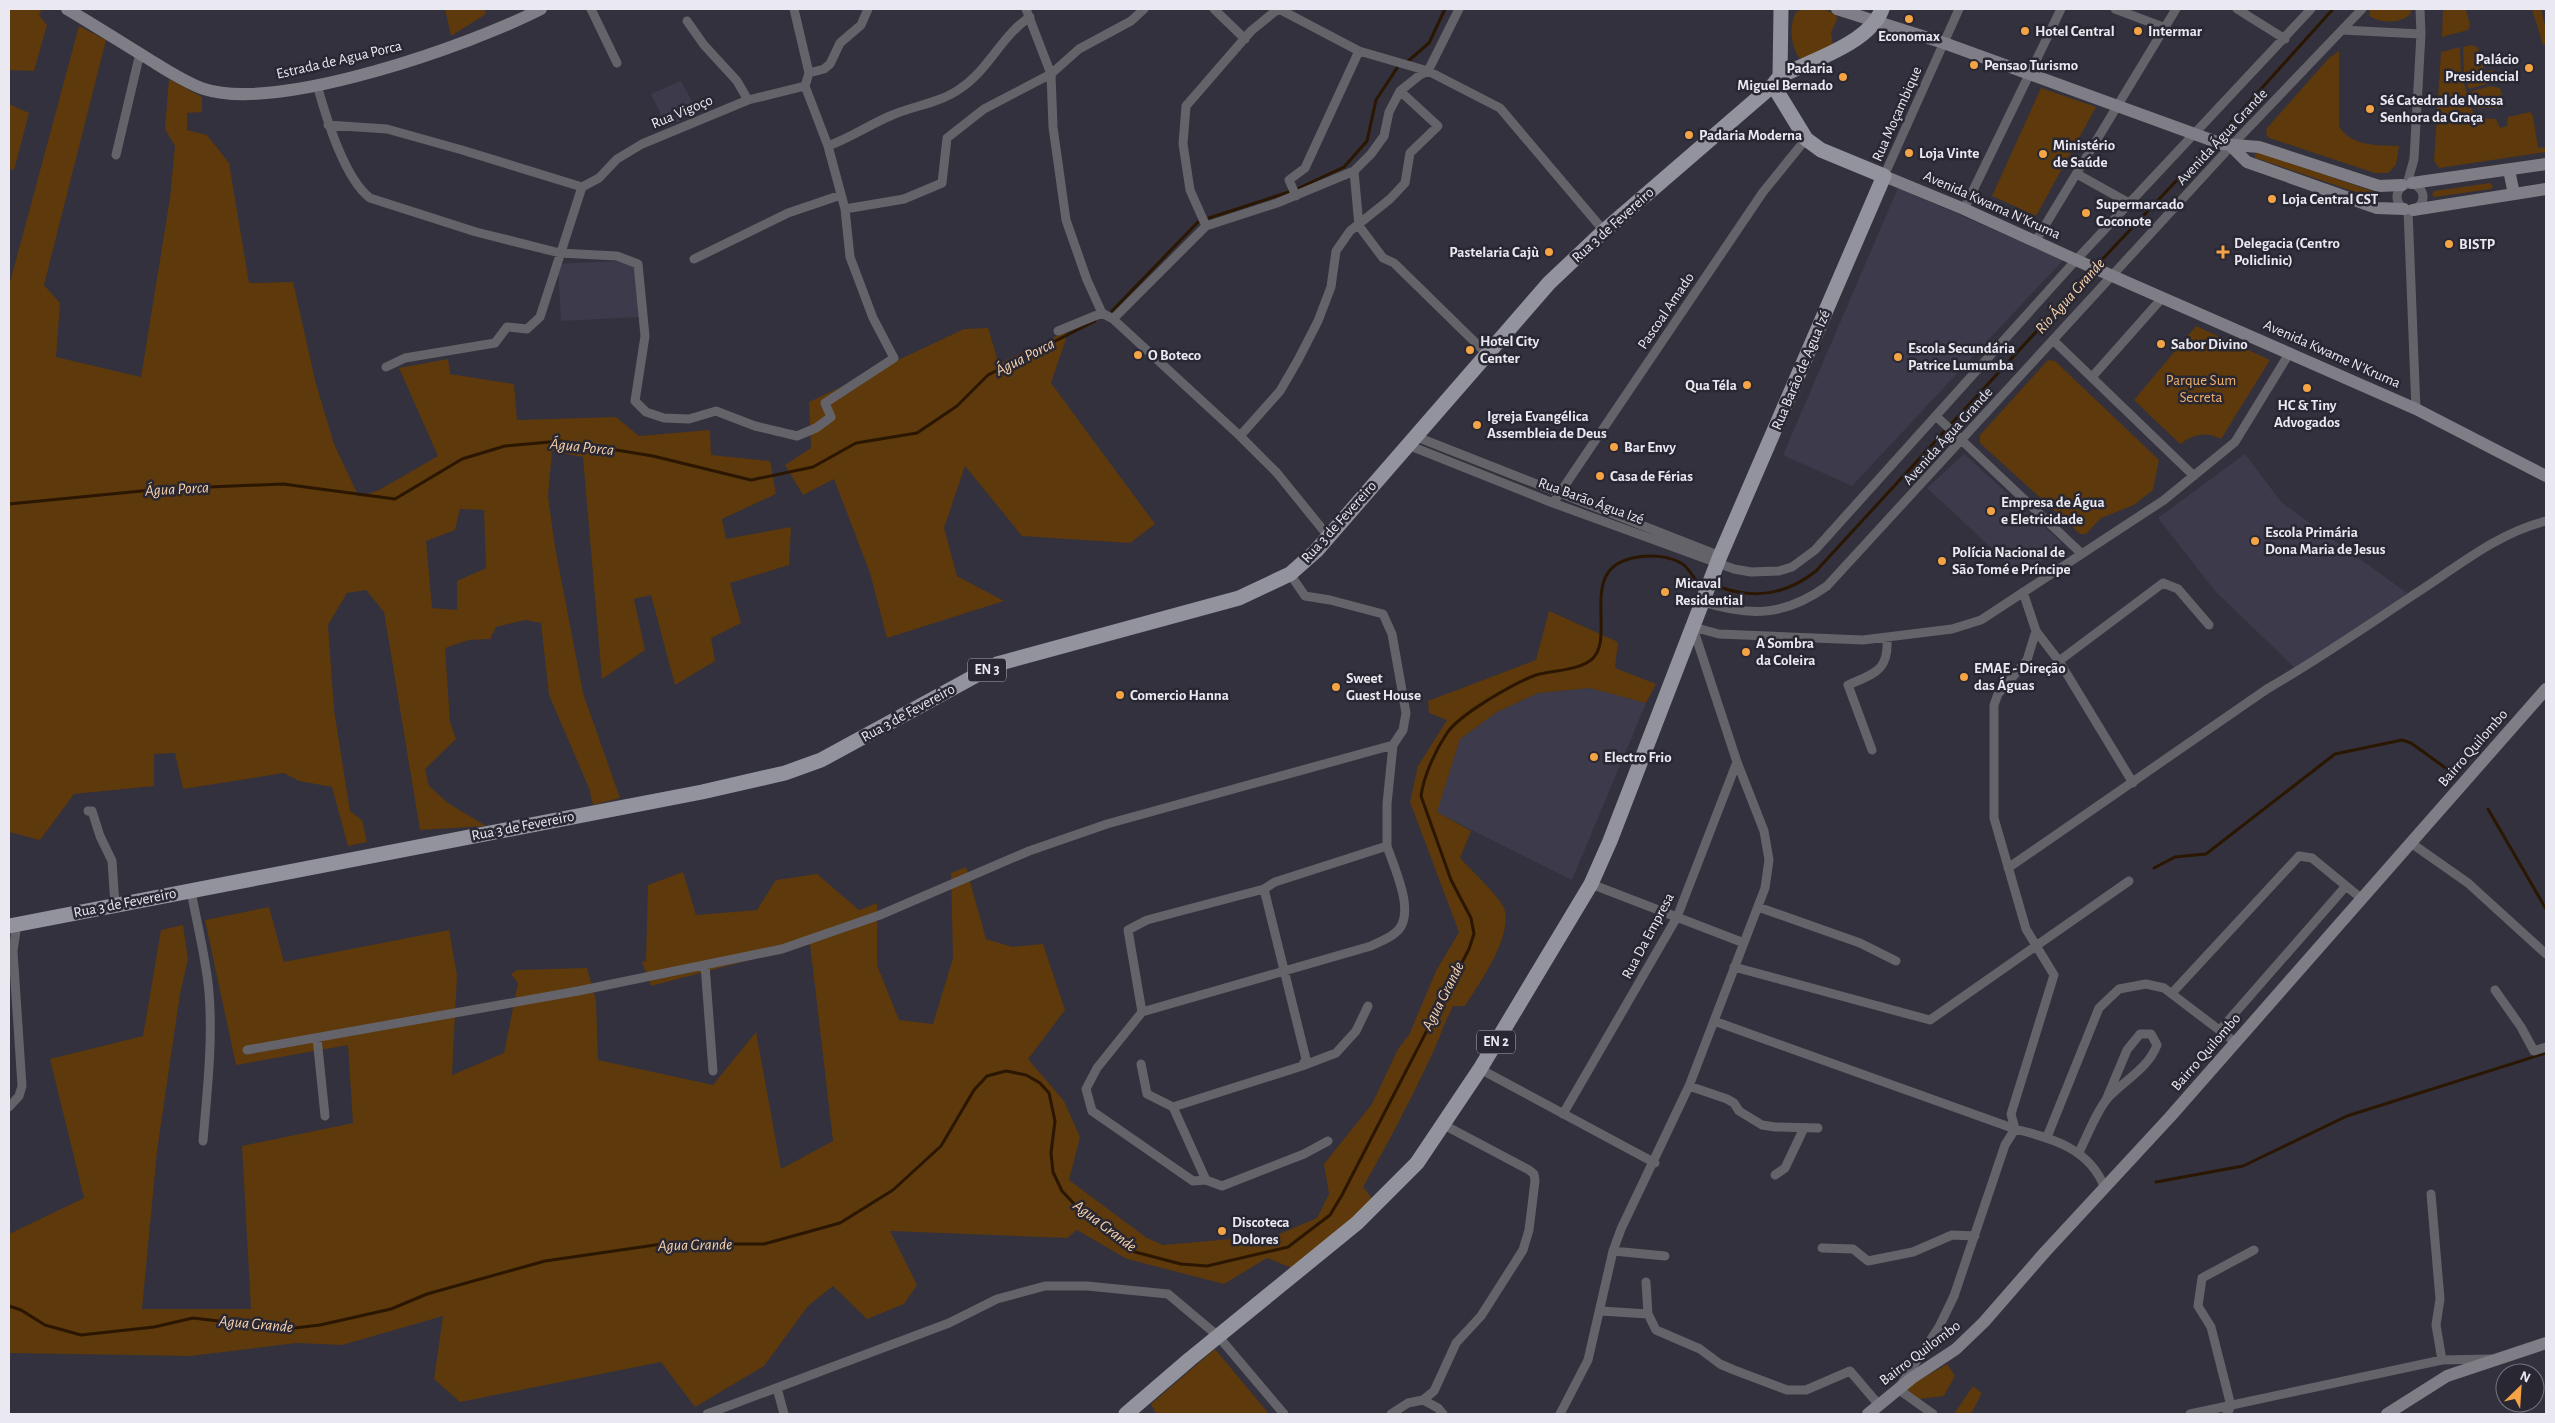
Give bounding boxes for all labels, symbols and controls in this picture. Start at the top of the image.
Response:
marker: Economax [1903,13,1915,25]
place label: Hotel Central [2035,24,2115,39]
place label: Intermar [2148,24,2203,39]
marker: Hotel Central [2019,25,2031,37]
marker: Intermar [2132,25,2144,37]
place label: Economax [1878,29,1940,44]
street label: Estrada de Agua Porca [275,38,403,82]
place label: Palácio Presidencial [2445,52,2519,84]
place label: Pensao Turismo [1984,58,2078,73]
marker: Pensao Turismo [1968,59,1980,71]
place label: Padaria Miguel Bernado [1737,61,1833,93]
marker: Palácio Presidencial [2523,62,2535,74]
street label: Rua Moçambique [1869,64,1925,164]
marker: Padaria Miguel Bernado [1837,71,1849,83]
street label: Avenida Água Grande [2172,85,2270,188]
street label: Rua Vigoço [649,92,715,132]
place label: Sé Catedral de Nossa Senhora da Graça [2380,93,2503,125]
marker: Sé Catedral de Nossa Senhora da Graça [2364,103,2376,115]
place label: Padaria Moderna [1699,128,1802,143]
marker: Padaria Moderna [1683,129,1695,141]
place label: Ministério de Saúde [2053,138,2115,170]
place label: Loja Vinte [1919,146,1979,161]
marker: Loja Vinte [1903,147,1915,159]
marker: Ministério de Saúde [2037,148,2049,160]
street label: Avenida Kwama N’Kruma [1921,168,2063,242]
street label: Rua 3 de Fevereiro [1569,184,1657,266]
place label: Loja Central CST [2282,192,2379,207]
marker: Loja Central CST [2266,193,2278,205]
place label: Supermarcado Coconote [2096,197,2184,229]
marker: Supermarcado Coconote [2080,207,2092,219]
place label: Delegacia (Centro Policlinic) [2234,236,2340,268]
place label: BISTP [2459,237,2496,252]
marker: BISTP [2443,238,2455,250]
place label: Pastelaria Cajù [1449,245,1539,260]
marker: Delegacia (Centro Policlinic) [2216,245,2230,259]
marker: Pastelaria Cajù [1543,246,1555,258]
water label: Rio Água Grande [2031,254,2108,337]
street label: Pascoal Amado [1635,270,1697,352]
street label: Rua Barão de Agua Izé [1769,308,1833,432]
street label: Avenida Kwame N’Kruma [2261,317,2403,391]
water label: Água Porca [991,334,1057,379]
place label: Hotel City Center [1480,334,1539,366]
place label: Sabor Divino [2171,337,2248,352]
marker: Sabor Divino [2155,338,2167,350]
place label: Escola Secundária Patrice Lumumba [1908,341,2015,373]
marker: Hotel City Center [1464,344,1476,356]
place label: O Boteco [1148,348,1201,363]
marker: O Boteco [1132,349,1144,361]
marker: Escola Secundária Patrice Lumumba [1892,351,1904,363]
park label: Parque Sum Secreta [2166,373,2236,405]
place label: Qua Téla [1685,378,1737,393]
marker: Qua Téla [1741,379,1753,391]
marker: HC & Tiny Advogados [2301,382,2313,394]
street label: Avenida Água Grande [1899,383,1996,488]
place label: HC & Tiny Advogados [2274,398,2340,430]
place label: Igreja Evangélica Assembleia de Deus [1487,409,1607,441]
marker: Igreja Evangélica Assembleia de Deus [1471,419,1483,431]
water label: Água Porca [548,434,615,458]
place label: Bar Envy [1624,440,1676,455]
marker: Bar Envy [1608,441,1620,453]
place label: Casa de Férias [1610,469,1693,484]
marker: Casa de Férias [1594,470,1606,482]
street label: Rua Barão Água Izé [1536,473,1647,527]
water label: Água Porca [143,477,209,499]
street label: Rua 3 de Fevereiro [1298,478,1380,566]
place label: Empresa de Água e Eletricidade [2001,493,2105,527]
marker: Empresa de Água e Eletricidade [1985,505,1997,517]
place label: Escola Primária Dona Maria de Jesus [2265,525,2386,557]
marker: Escola Primária Dona Maria de Jesus [2249,535,2261,547]
place label: Polícia Nacional de São Tomé e Príncipe [1952,545,2071,577]
marker: Polícia Nacional de São Tomé e Príncipe [1936,555,1948,567]
place label: Micaval Residential [1675,576,1743,608]
marker: Micaval Residential [1659,586,1671,598]
place label: A Sombra da Coleira [1756,636,1816,668]
marker: A Sombra da Coleira [1740,646,1752,658]
road number: EN 3 [968,658,1006,682]
place label: EMAE - Direção das Águas [1974,661,2066,693]
place label: Sweet Guest House [1346,671,1421,703]
marker: EMAE - Direção das Águas [1958,671,1970,683]
street label: Rua 3 de Fevereiro [859,681,957,745]
marker: Sweet Guest House [1330,681,1342,693]
place label: Comercio Hanna [1130,688,1229,703]
marker: Comercio Hanna [1114,689,1126,701]
street label: Bairro Quilombo [2436,706,2510,790]
place label: Electro Frio [1604,750,1672,765]
marker: Electro Frio [1588,751,1600,763]
street label: Rua 3 de Fevereiro [470,809,576,843]
street label: Rua 3 de Fevereiro [72,886,178,920]
street label: Rua Da Empresa [1619,890,1677,981]
water label: Agua Grande [1419,959,1467,1034]
street label: Bairro Quilombo [2169,1010,2243,1094]
road number: EN 2 [1477,1030,1515,1054]
water label: Agua Grande [1070,1197,1140,1255]
place label: Discoteca Dolores [1232,1215,1290,1247]
marker: Discoteca Dolores [1216,1225,1228,1237]
water label: Agua Grande [657,1236,732,1254]
water label: Agua Grande [217,1313,294,1335]
street label: Bairro Quilombo [1877,1318,1963,1388]
north arrow [2495,1363,2545,1413]
text: N [2518,1369,2532,1386]

